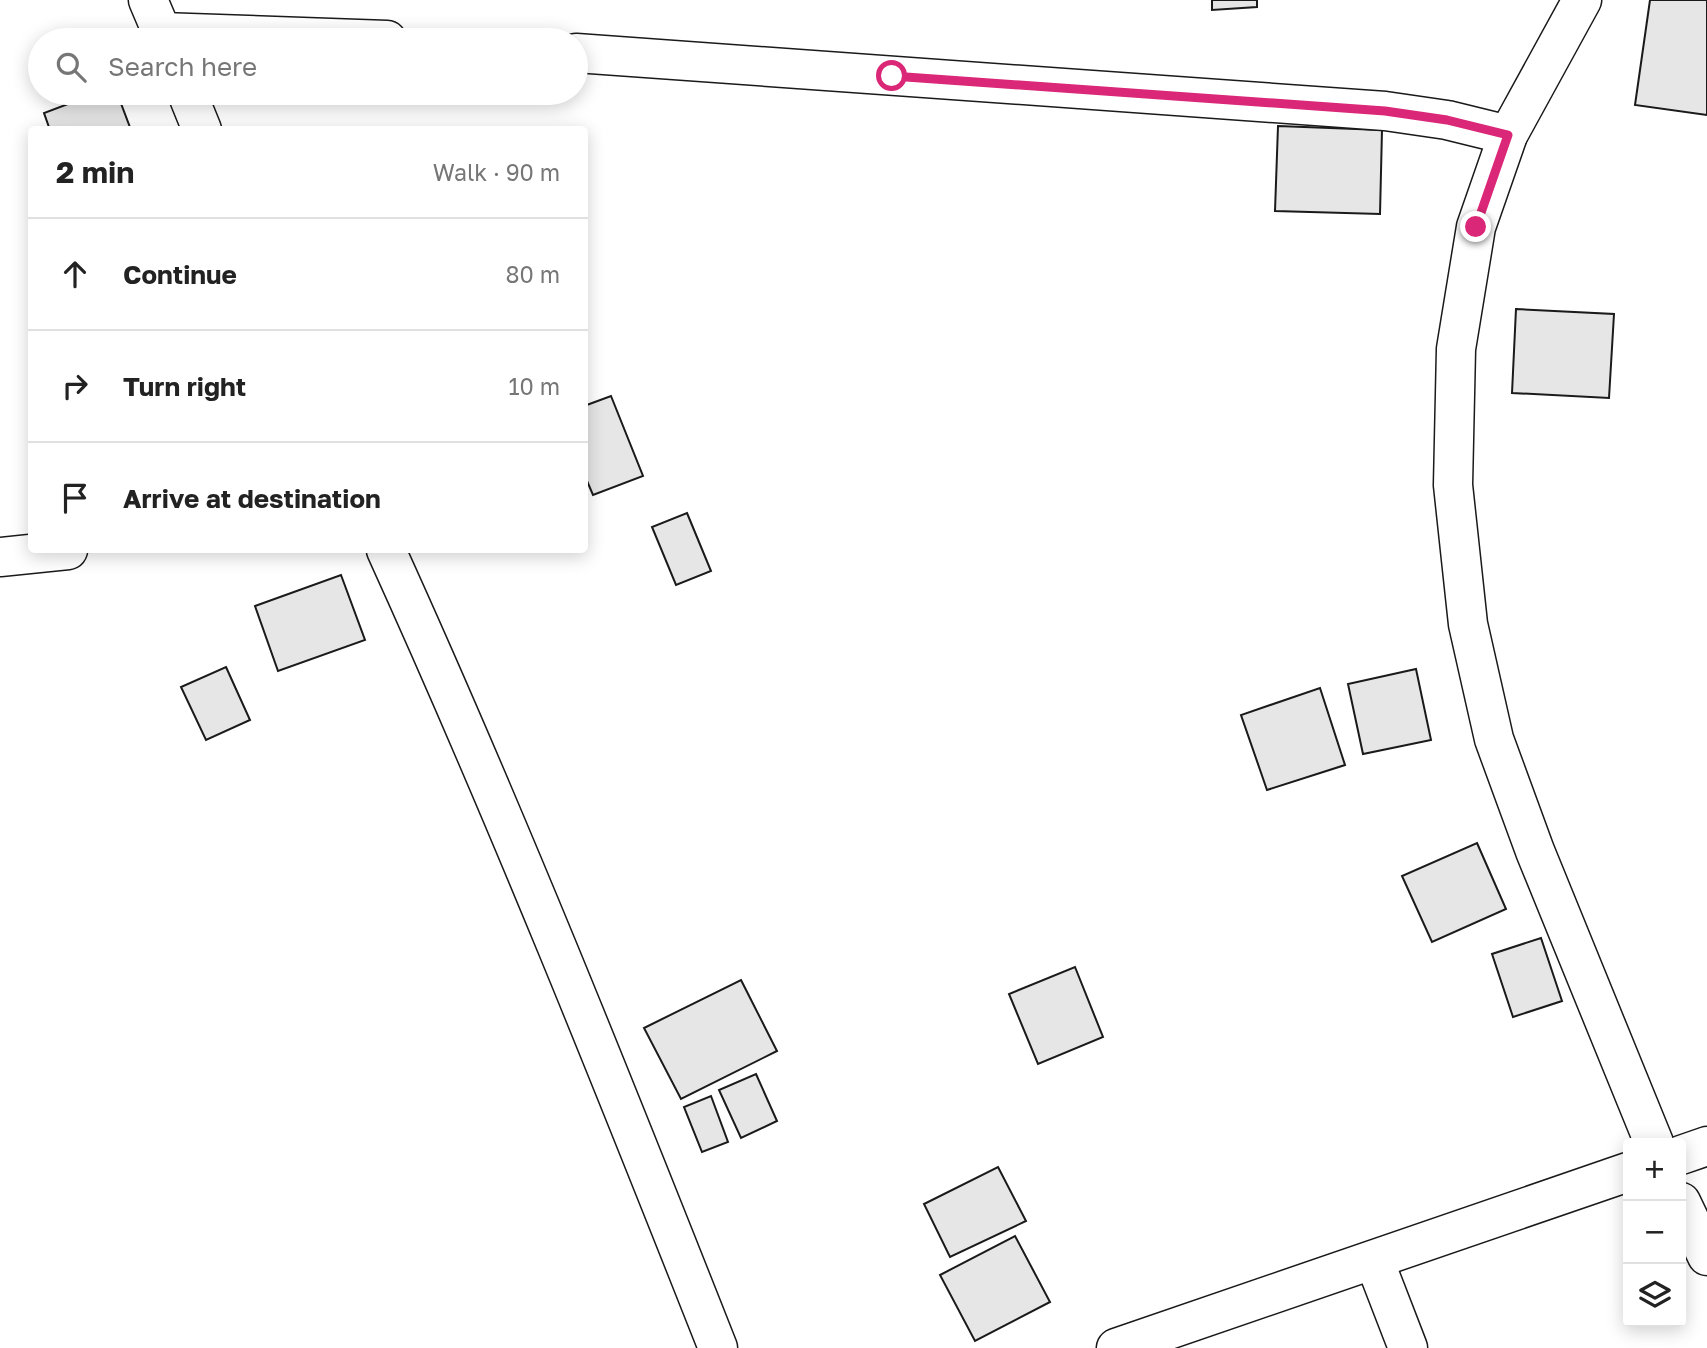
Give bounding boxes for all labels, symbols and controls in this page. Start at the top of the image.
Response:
search box [28,28,588,105]
icon: search [52,48,90,86]
text: Search here [108,51,257,82]
route start [876,60,907,91]
text: 2 min [56,154,134,190]
text: Walk · 90 m [433,158,560,186]
route end [1460,211,1491,242]
icon: ahead [56,255,94,293]
text: Continue [123,259,237,290]
text: 80 m [506,260,560,288]
icon: right [56,367,94,405]
text: Turn right [123,371,246,402]
text: 10 m [508,372,560,400]
icon: arrive [56,479,94,517]
text: Arrive at destination [123,483,381,514]
map controls [1623,1138,1686,1327]
button: + [1623,1138,1686,1201]
button: − [1623,1201,1686,1264]
button: layers [1623,1264,1686,1327]

